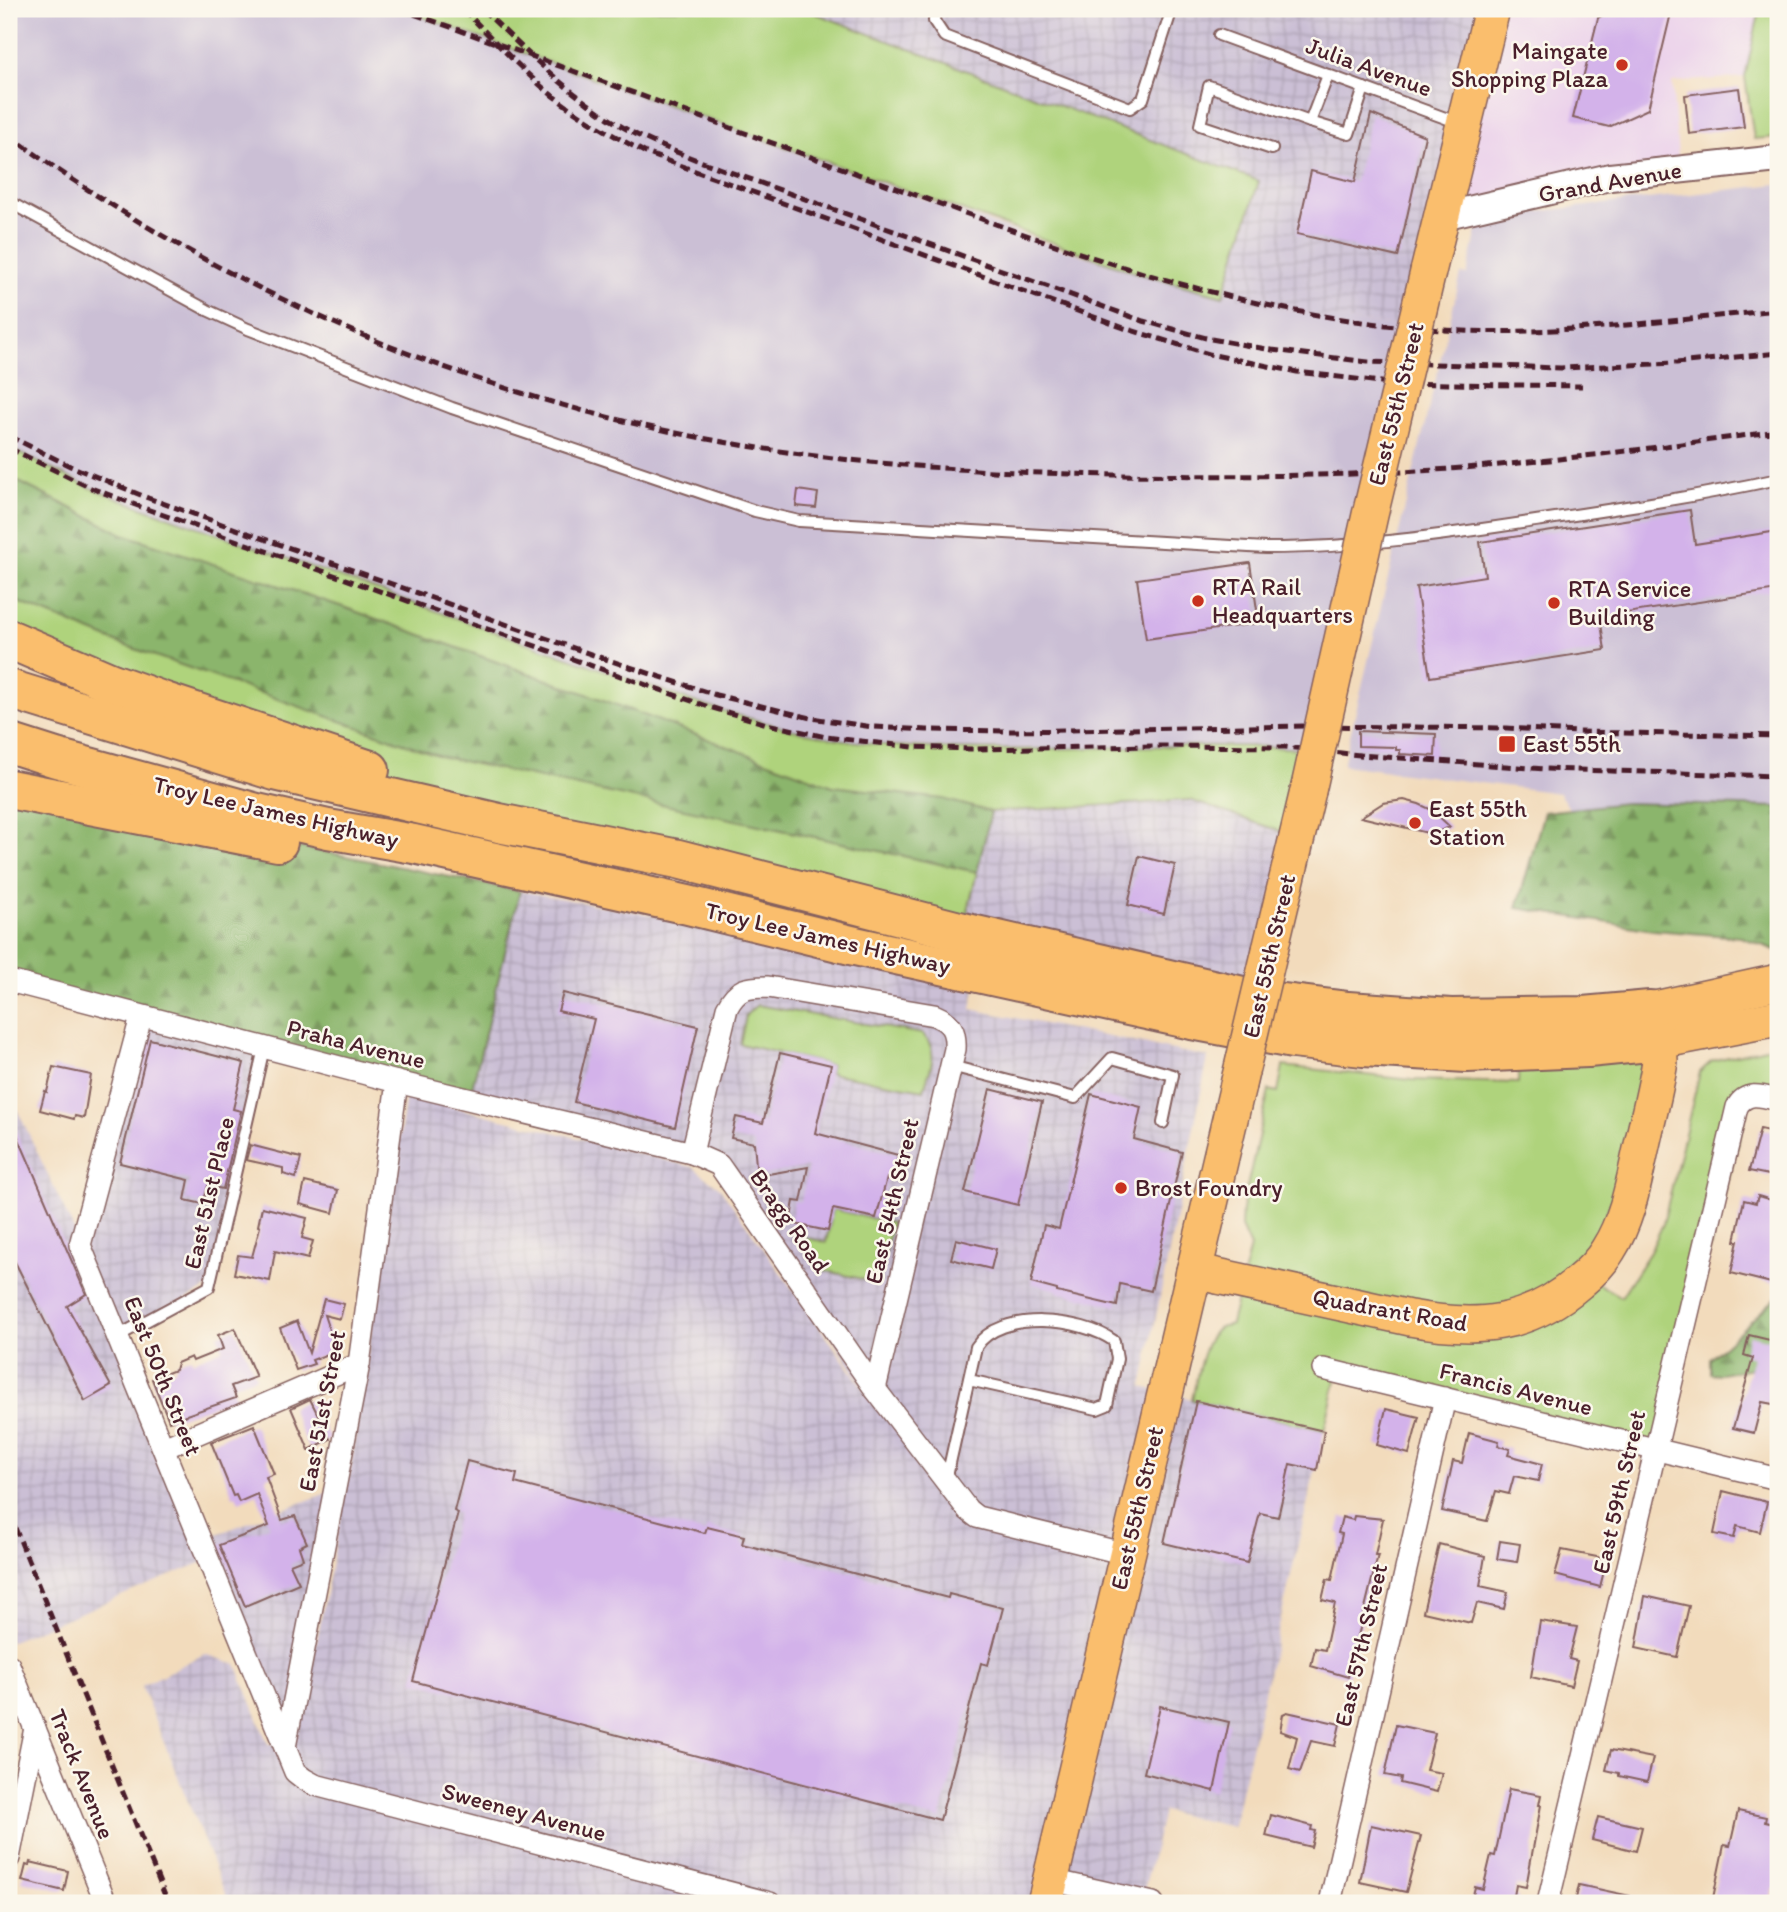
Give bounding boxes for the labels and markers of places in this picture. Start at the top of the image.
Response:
place label: Maingate Shopping Plaza [1451,36,1608,93]
marker: Maingate Shopping Plaza [1614,57,1630,73]
place label: RTA Rail Headquarters [1212,572,1353,629]
place label: RTA Service Building [1568,574,1691,631]
marker: RTA Rail Headquarters [1190,593,1206,609]
marker: RTA Service Building [1546,595,1562,611]
place label: East 55th [1523,729,1621,758]
marker: East 55th [1497,734,1517,754]
place label: East 55th Station [1429,794,1527,851]
marker: East 55th Station [1407,815,1423,831]
place label: Brost Foundry [1135,1173,1283,1202]
marker: Brost Foundry [1113,1180,1129,1196]

